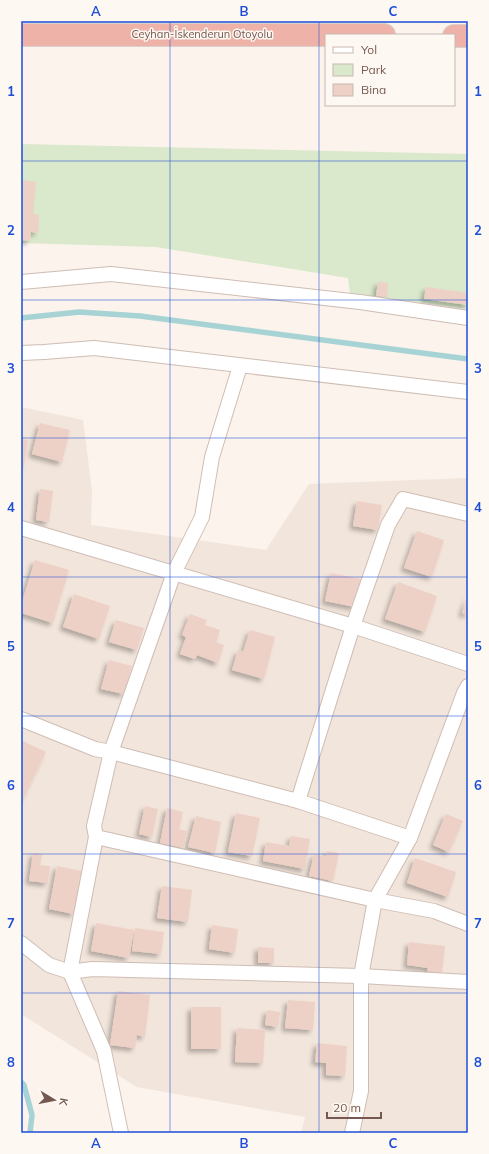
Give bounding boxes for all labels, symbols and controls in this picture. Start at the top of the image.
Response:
text: A [91,3,101,19]
text: B [240,3,249,19]
text: C [389,3,398,19]
street label: Ceyhan-İskenderun Otoyolu [131,27,273,41]
legend [325,34,455,106]
text: Yol [360,42,377,57]
text: Park [361,62,387,77]
text: Bina [361,82,386,97]
text: 1 [7,83,15,99]
text: 1 [474,83,482,99]
text: 2 [7,222,15,238]
text: 2 [474,222,482,238]
text: 3 [7,360,15,376]
text: 3 [474,360,482,376]
text: 4 [7,499,15,515]
text: 4 [474,499,482,515]
text: 5 [7,638,15,654]
text: 5 [474,638,482,654]
text: 6 [7,777,15,793]
text: 6 [474,777,482,793]
text: 7 [7,915,15,931]
text: 7 [474,915,482,931]
text: 8 [7,1054,15,1070]
text: 8 [474,1054,482,1070]
north arrow [34,1080,74,1120]
scale bar [327,1094,381,1120]
text: K [56,1097,71,1107]
text: 20 m [333,1100,361,1115]
text: A [91,1135,101,1151]
text: B [240,1135,249,1151]
text: C [389,1135,398,1151]

